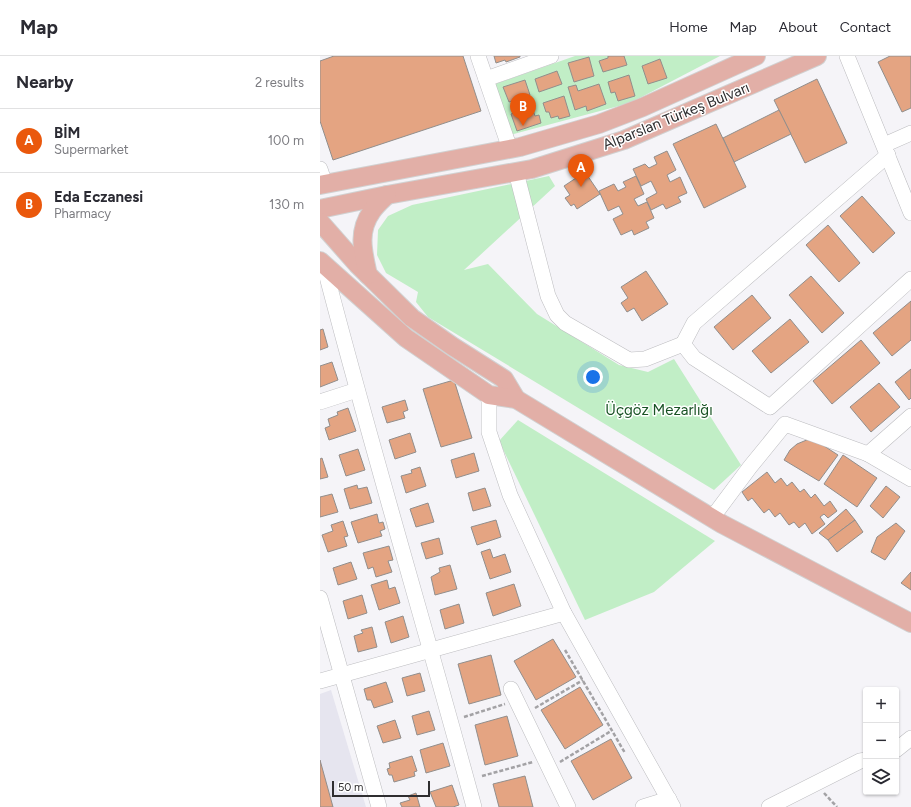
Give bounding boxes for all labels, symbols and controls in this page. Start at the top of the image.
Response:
text: Map [20,16,58,39]
text: Home [669,19,708,36]
text: Map [730,19,757,36]
text: About [779,19,818,36]
text: Contact [840,19,891,36]
text: Nearby [16,72,74,92]
text: 2 results [255,75,304,90]
street label: Alparslan Türkeş Bulvarı [600,78,752,154]
pin: B [510,93,536,126]
text: BİM [54,124,80,142]
text: A [24,133,34,148]
text: 100 m [268,133,304,148]
text: Supermarket [54,142,129,157]
pin: A [568,154,594,187]
text: Eda Eczanesi [54,188,143,206]
text: B [25,197,33,212]
text: 130 m [269,197,304,212]
text: Pharmacy [54,206,111,221]
your location [583,367,603,387]
park label: Üçgöz Mezarlığı [605,401,713,419]
map controls [863,687,899,795]
button: + [863,687,899,723]
button: − [863,723,899,759]
button: layers [863,759,899,795]
scale bar [332,779,430,798]
text: 50 m [338,781,363,794]

